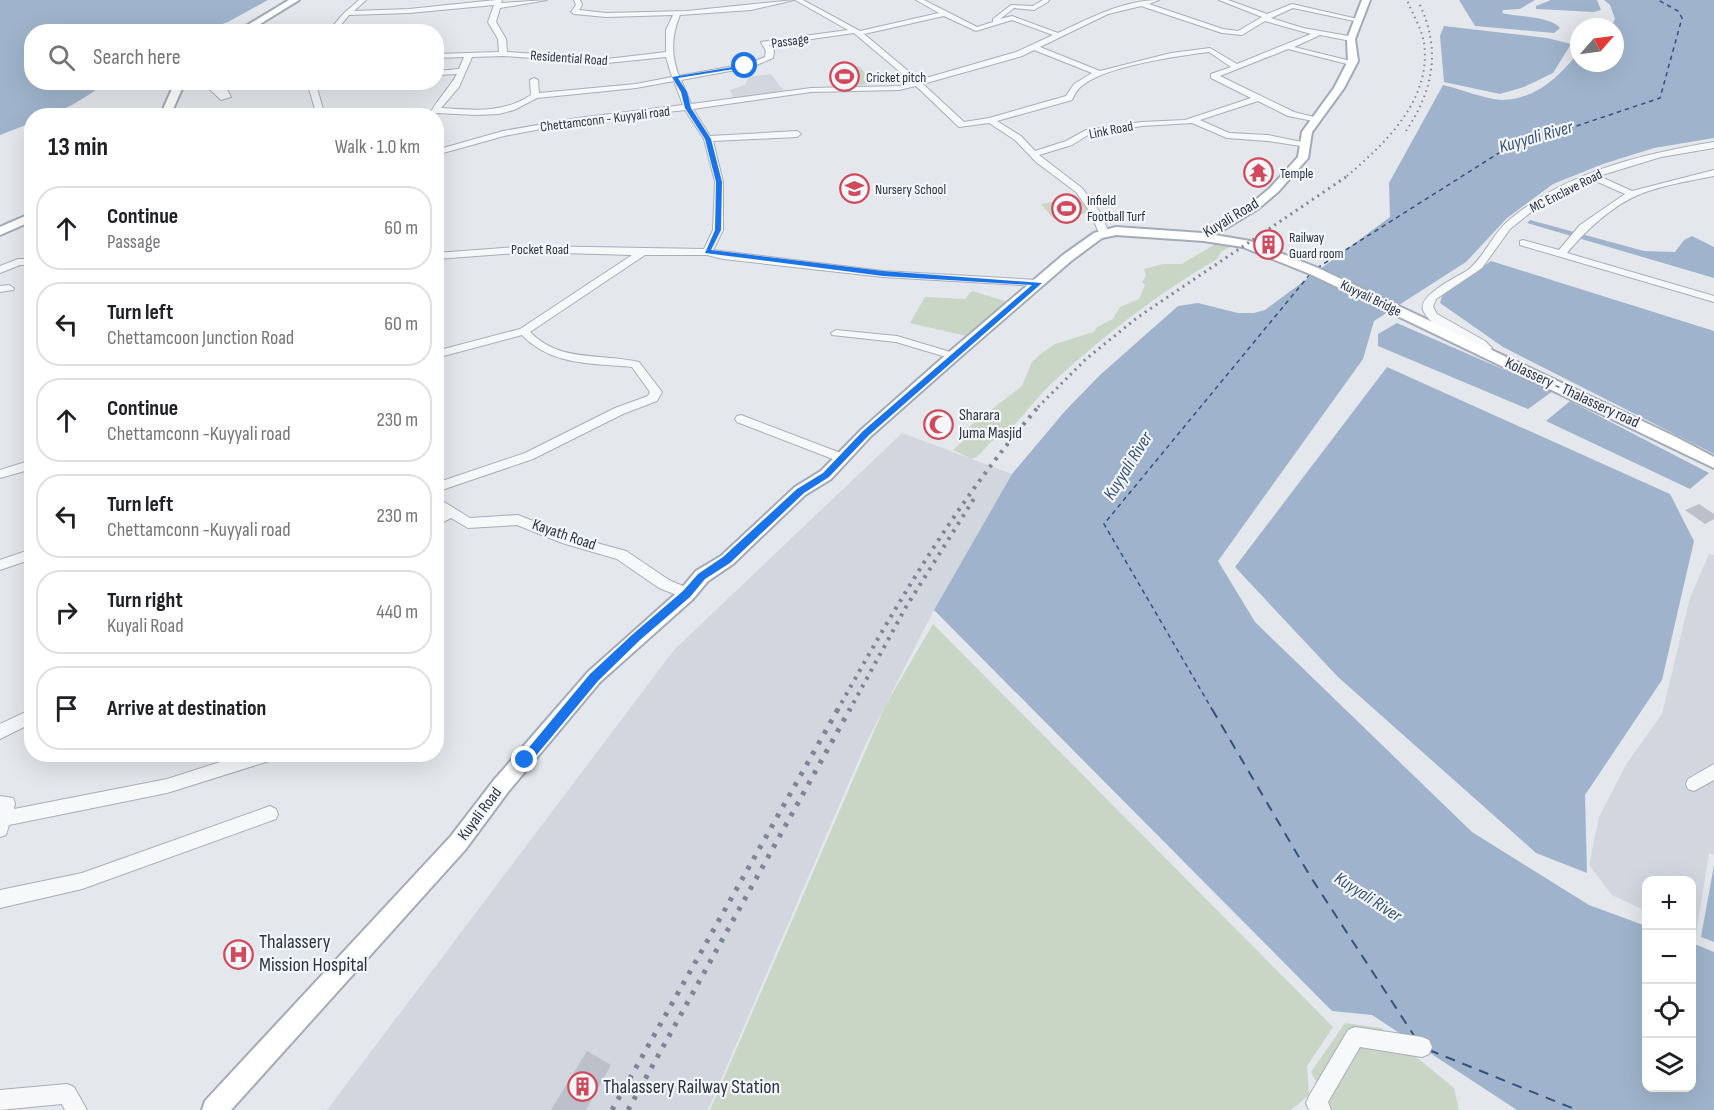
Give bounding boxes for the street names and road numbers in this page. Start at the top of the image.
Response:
street label: Passage [770,30,810,52]
street label: Residential Road [530,47,608,69]
street label: Chettamconn - Kuyyali road [539,103,671,135]
street label: Link Road [1087,117,1135,143]
street label: MC Enclave Road [1527,165,1605,217]
street label: Kuyali Road [1200,194,1262,242]
street label: Pocket Road [511,241,569,258]
street label: Kuyyali Bridge [1338,276,1404,320]
street label: Kolassery - Thalassery road [1502,354,1642,432]
street label: Kayath Road [530,515,598,555]
street label: Kuyali Road [454,784,506,844]

